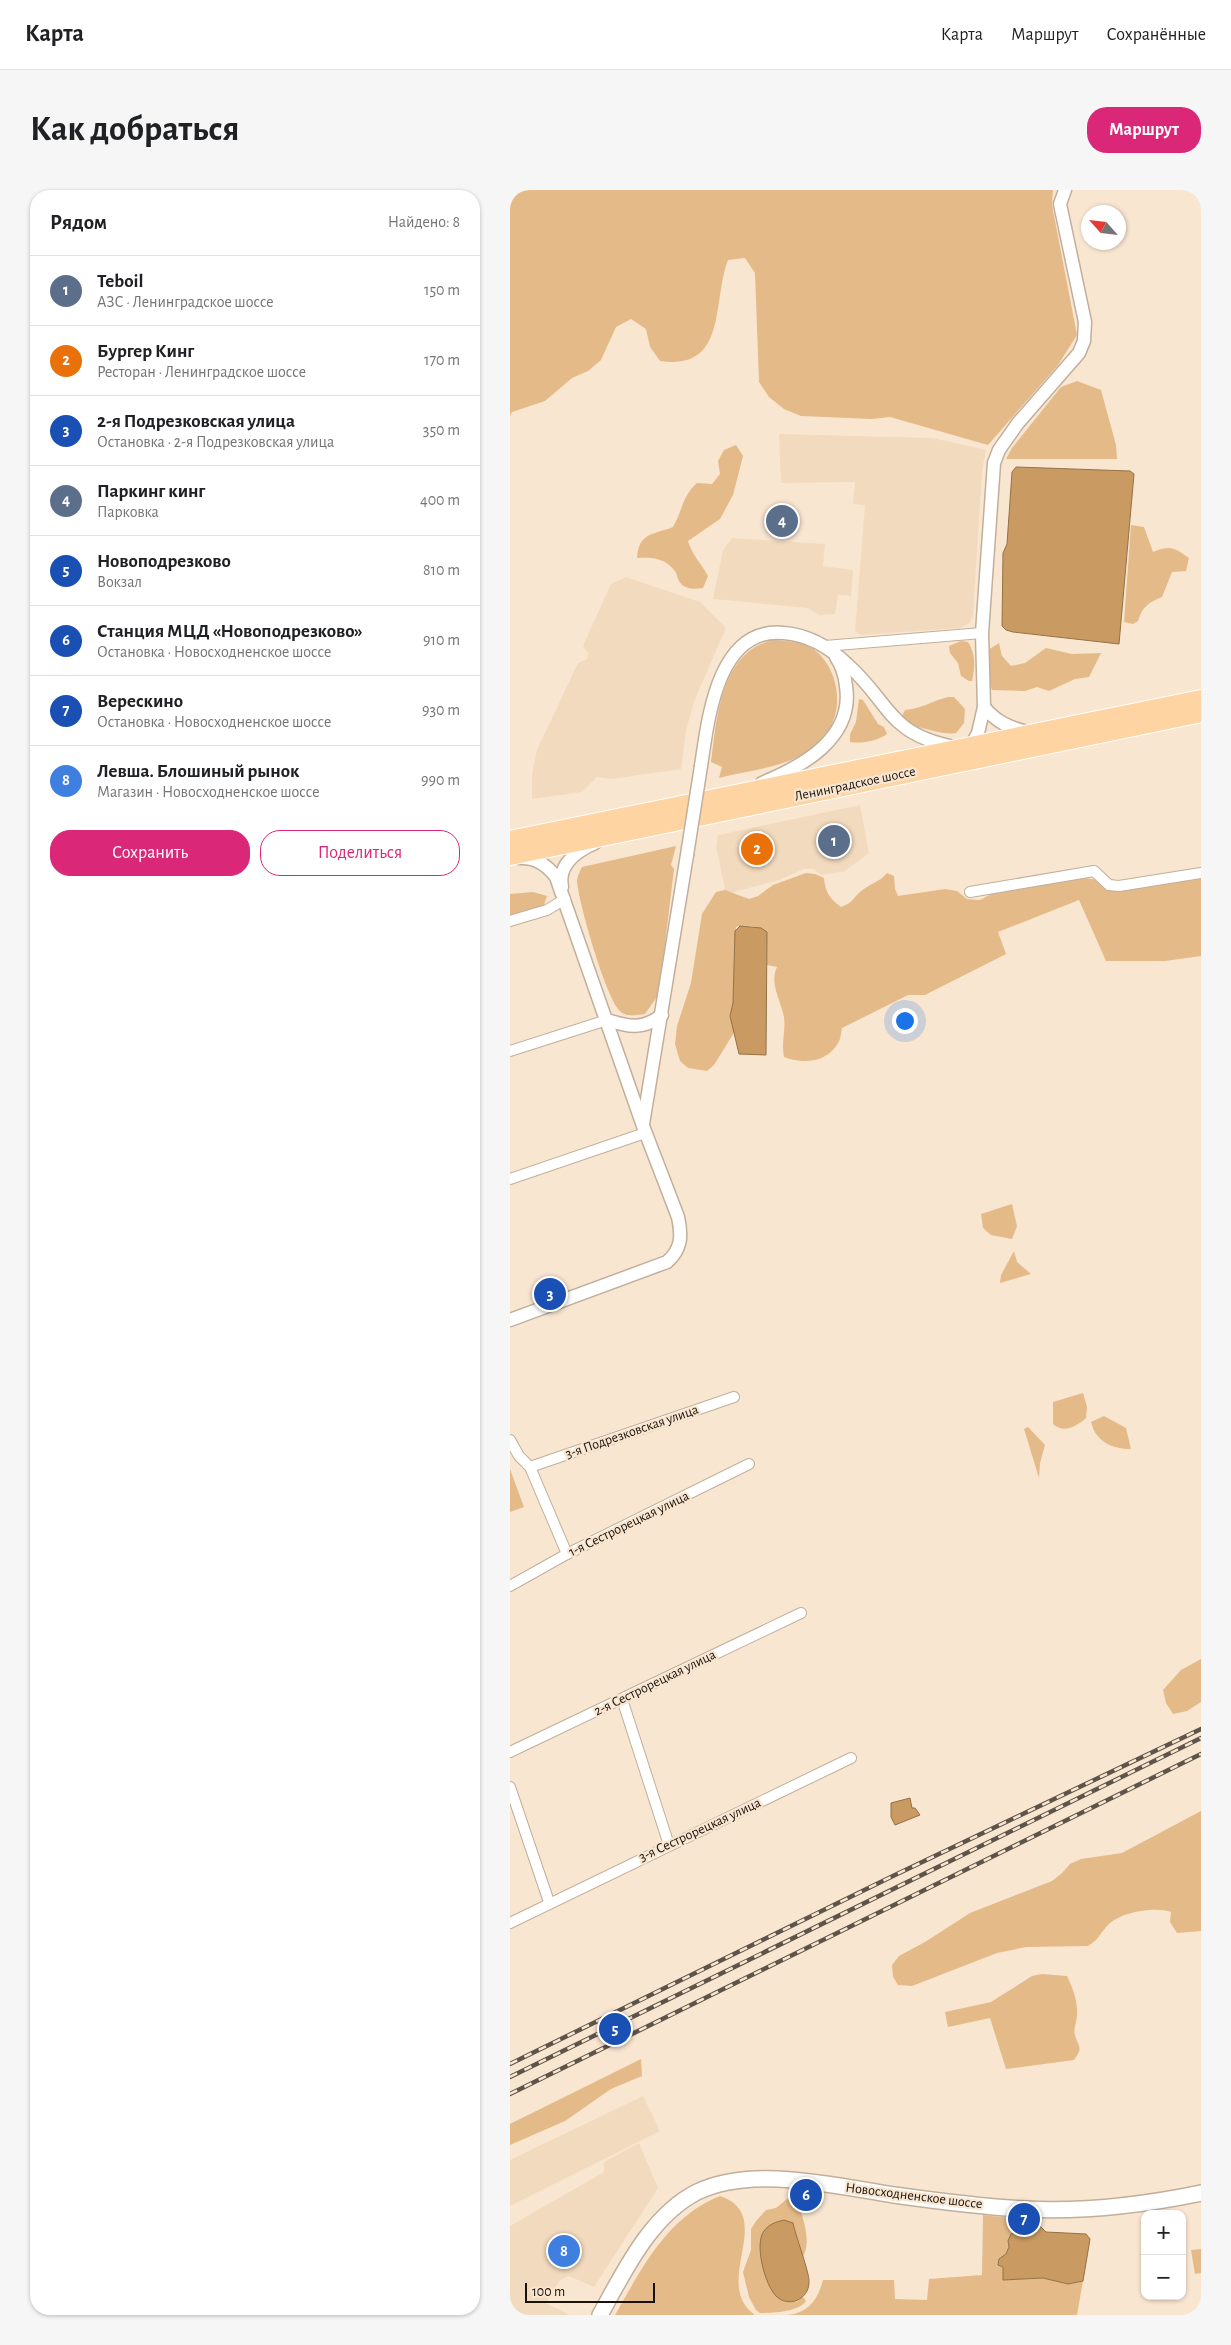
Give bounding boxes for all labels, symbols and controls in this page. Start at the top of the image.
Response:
text: Карта [25,22,84,46]
text: Карта [941,26,983,44]
text: Маршрут [1011,26,1079,44]
text: Сохранённые [1107,26,1206,44]
button: Маршрут [1087,107,1201,153]
text: Как добраться [30,112,239,147]
north arrow [1081,205,1126,250]
text: Рядом [50,212,107,233]
text: Найдено: 8 [388,214,460,230]
text: Teboil [97,272,144,291]
text: 1 [63,282,69,298]
text: 150 m [424,282,460,298]
text: АЗС · Ленинградское шоссе [97,294,274,310]
text: Бургер Кинг [97,342,194,361]
text: 2 [62,352,70,368]
text: 170 m [424,352,460,368]
text: Ресторан · Ленинградское шоссе [97,364,306,380]
text: 2-я Подрезковская улица [97,412,295,431]
text: 3 [63,422,69,438]
text: 350 m [423,422,460,438]
text: Остановка · 2-я Подрезковская улица [97,434,334,450]
text: Паркинг кинг [97,482,205,501]
text: 4 [62,492,70,508]
text: 400 m [420,492,460,508]
pin: 4 [766,502,798,540]
text: Парковка [97,504,159,520]
text: Новоподрезково [97,552,231,571]
text: 5 [63,562,69,578]
text: 810 m [423,562,460,578]
text: Вокзал [97,574,142,590]
text: Станция МЦД «Новоподрезково» [97,622,363,641]
text: 6 [62,632,70,648]
text: 910 m [423,632,460,648]
text: Остановка · Новосходненское шоссе [97,644,331,660]
text: Верескино [97,692,183,711]
text: 7 [63,702,69,718]
text: 930 m [422,702,460,718]
text: Остановка · Новосходненское шоссе [97,714,331,730]
text: Левша. Блошиный рынок [97,762,299,781]
street label: Ленинградское шоссе [793,764,917,804]
text: 8 [62,772,70,788]
text: 990 m [421,772,460,788]
text: Магазин · Новосходненское шоссе [97,784,319,800]
pin: 1 [818,822,850,860]
button: Сохранить [50,830,250,876]
button: Поделиться [260,830,460,876]
pin: 2 [741,830,773,868]
your location [892,1008,918,1034]
pin: 3 [534,1275,566,1313]
street label: 3-я Подрезковская улица [564,1402,701,1461]
street label: 1-я Сестрорецкая улица [567,1489,692,1559]
street label: 2-я Сестрорецкая улица [592,1647,719,1719]
street label: 3-я Сестрорецкая улица [637,1795,764,1864]
pin: 5 [599,2010,631,2048]
pin: 6 [790,2176,822,2214]
street label: Новосходненское шоссе [845,2181,983,2211]
pin: 7 [1008,2200,1040,2238]
map controls [1141,2210,1186,2300]
button: + [1141,2210,1186,2255]
pin: 8 [548,2232,580,2270]
button: − [1141,2255,1186,2300]
scale bar [525,2280,655,2303]
text: 100 m [532,2285,565,2299]

